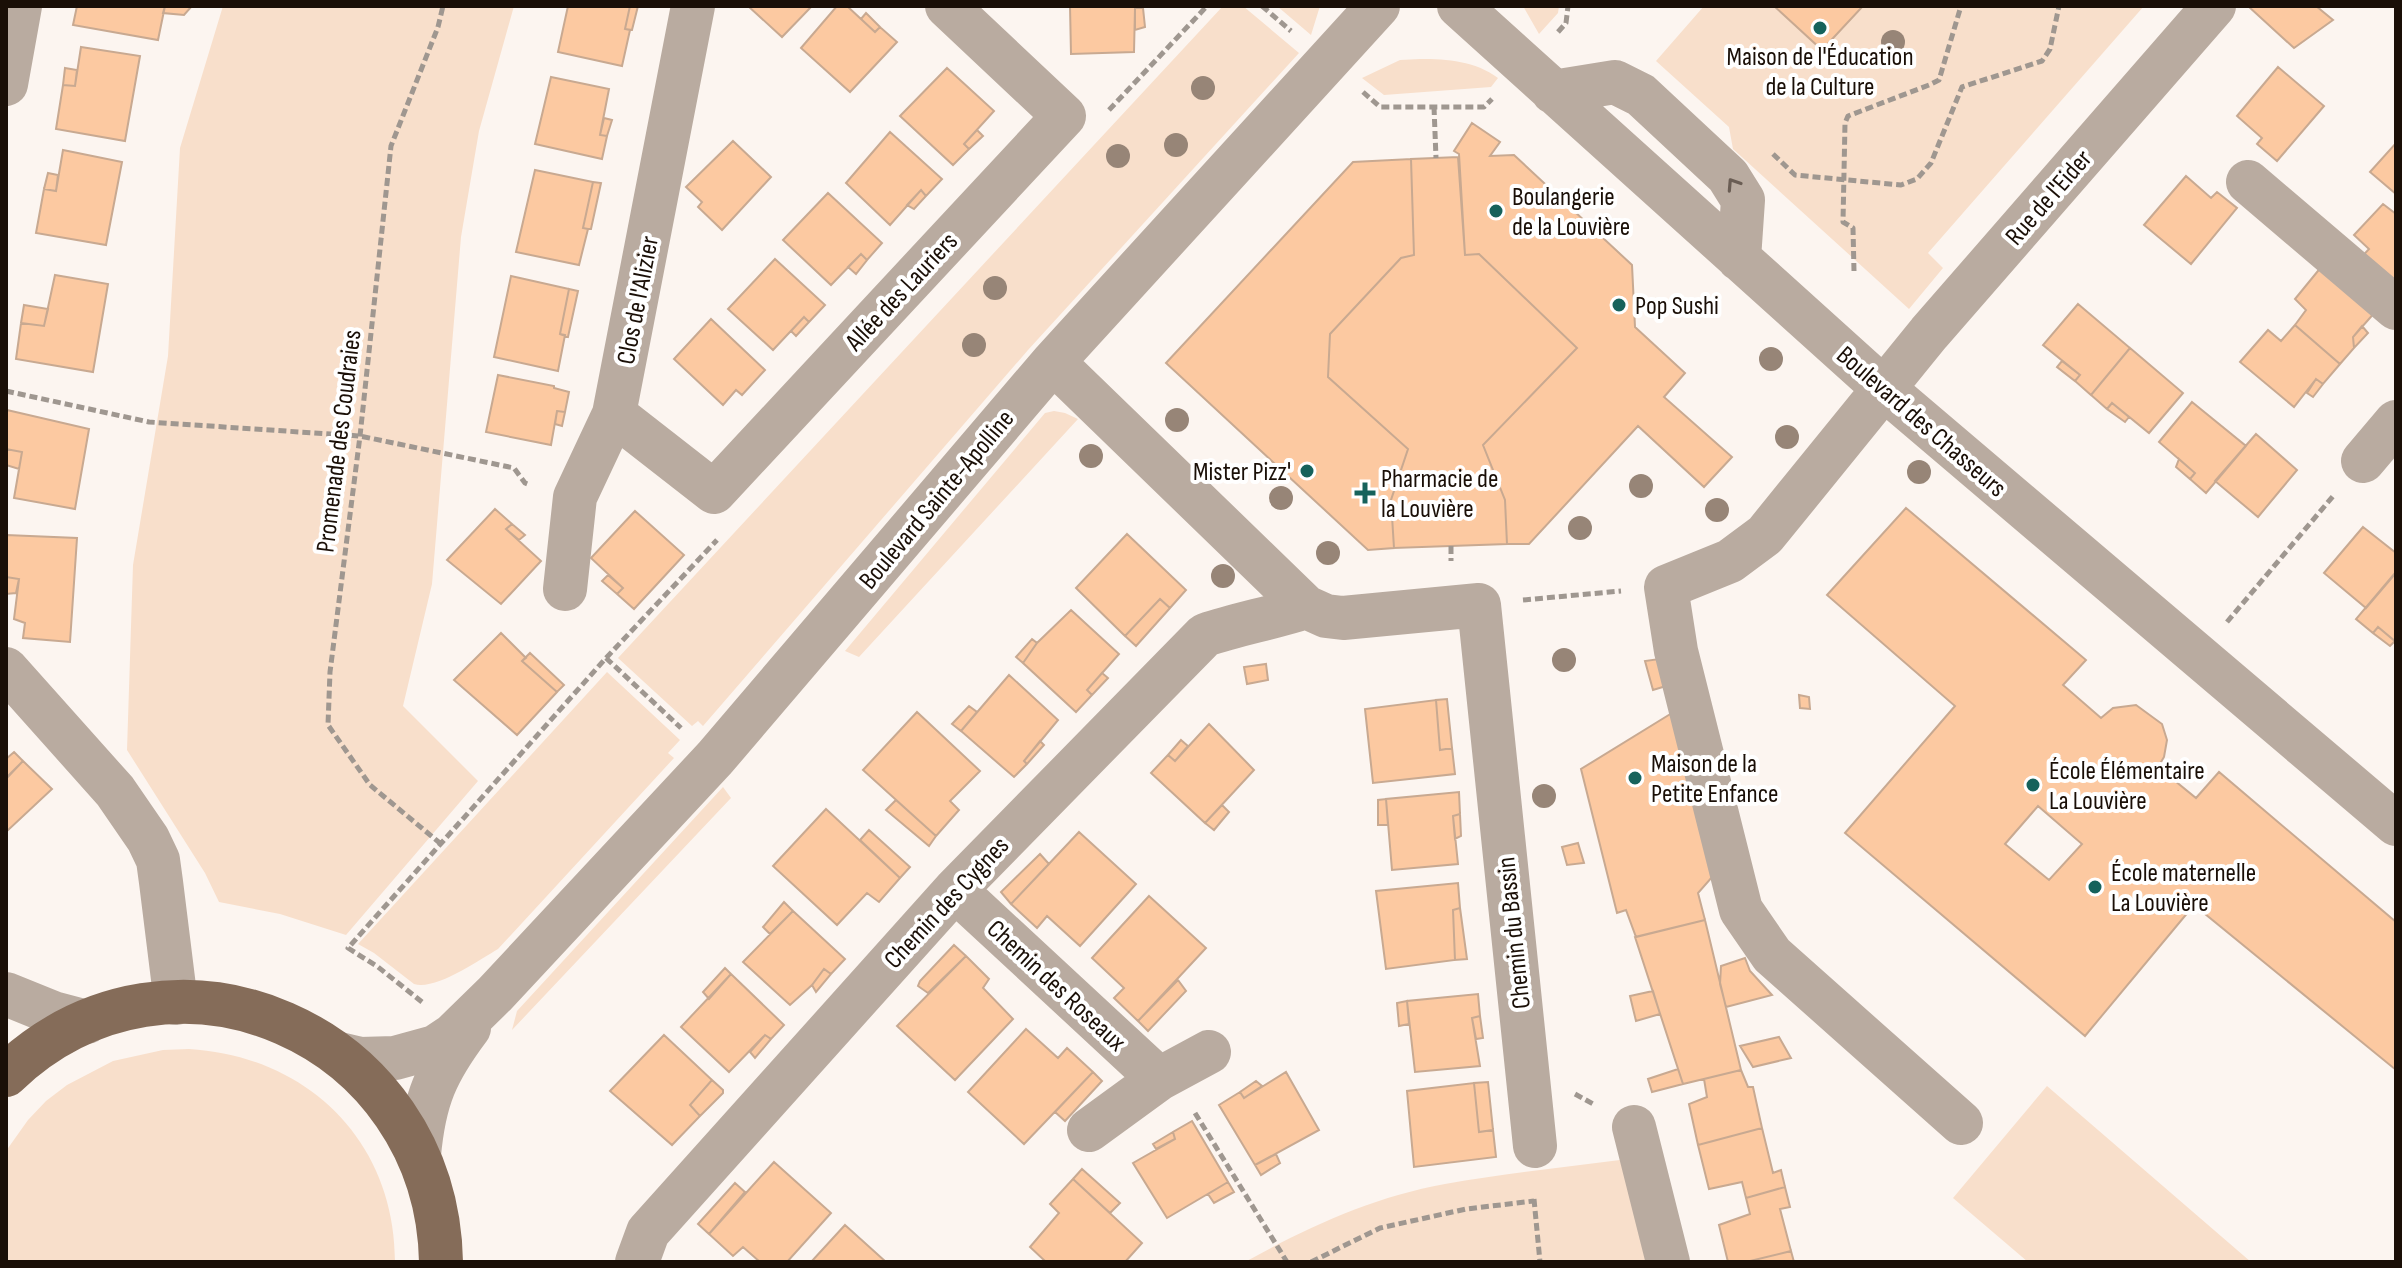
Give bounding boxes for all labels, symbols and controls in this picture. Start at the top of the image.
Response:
marker: Maison de l'Éducation de la Culture [1811,19,1829,37]
place label: Maison de l'Éducation de la Culture [1726,42,1914,103]
street label: Rue de l'Eider [1999,144,2099,252]
one-way arrow [1727,179,1742,193]
place label: Boulangerie de la Louvière [1512,182,1630,243]
marker: Boulangerie de la Louvière [1487,202,1505,220]
street label: Allée des Lauriers [839,226,965,358]
street label: Clos de l'Alizier [611,233,666,367]
place label: Pop Sushi [1635,291,1719,322]
marker: Pop Sushi [1610,296,1628,314]
street label: Promenade des Coudraies [310,328,369,554]
street label: Boulevard des Chasseurs [1830,340,2012,504]
street label: Boulevard Sainte-Apolline [853,404,1021,596]
place label: Mister Pizz' [1193,457,1291,488]
marker: Mister Pizz' [1298,462,1316,480]
place label: Pharmacie de la Louvière [1381,464,1498,525]
marker: Pharmacie de la Louvière [1356,484,1374,502]
place label: Maison de la Petite Enfance [1651,749,1778,810]
place label: École Élémentaire La Louvière [2049,756,2205,817]
marker: Maison de la Petite Enfance [1626,769,1644,787]
marker: École Élémentaire La Louvière [2024,776,2042,794]
street label: Chemin des Cygnes [878,831,1016,975]
street label: Chemin du Bassin [1491,855,1538,1010]
place label: École maternelle La Louvière [2111,858,2256,919]
marker: École maternelle La Louvière [2086,878,2104,896]
street label: Chemin des Roseaux [980,914,1132,1059]

